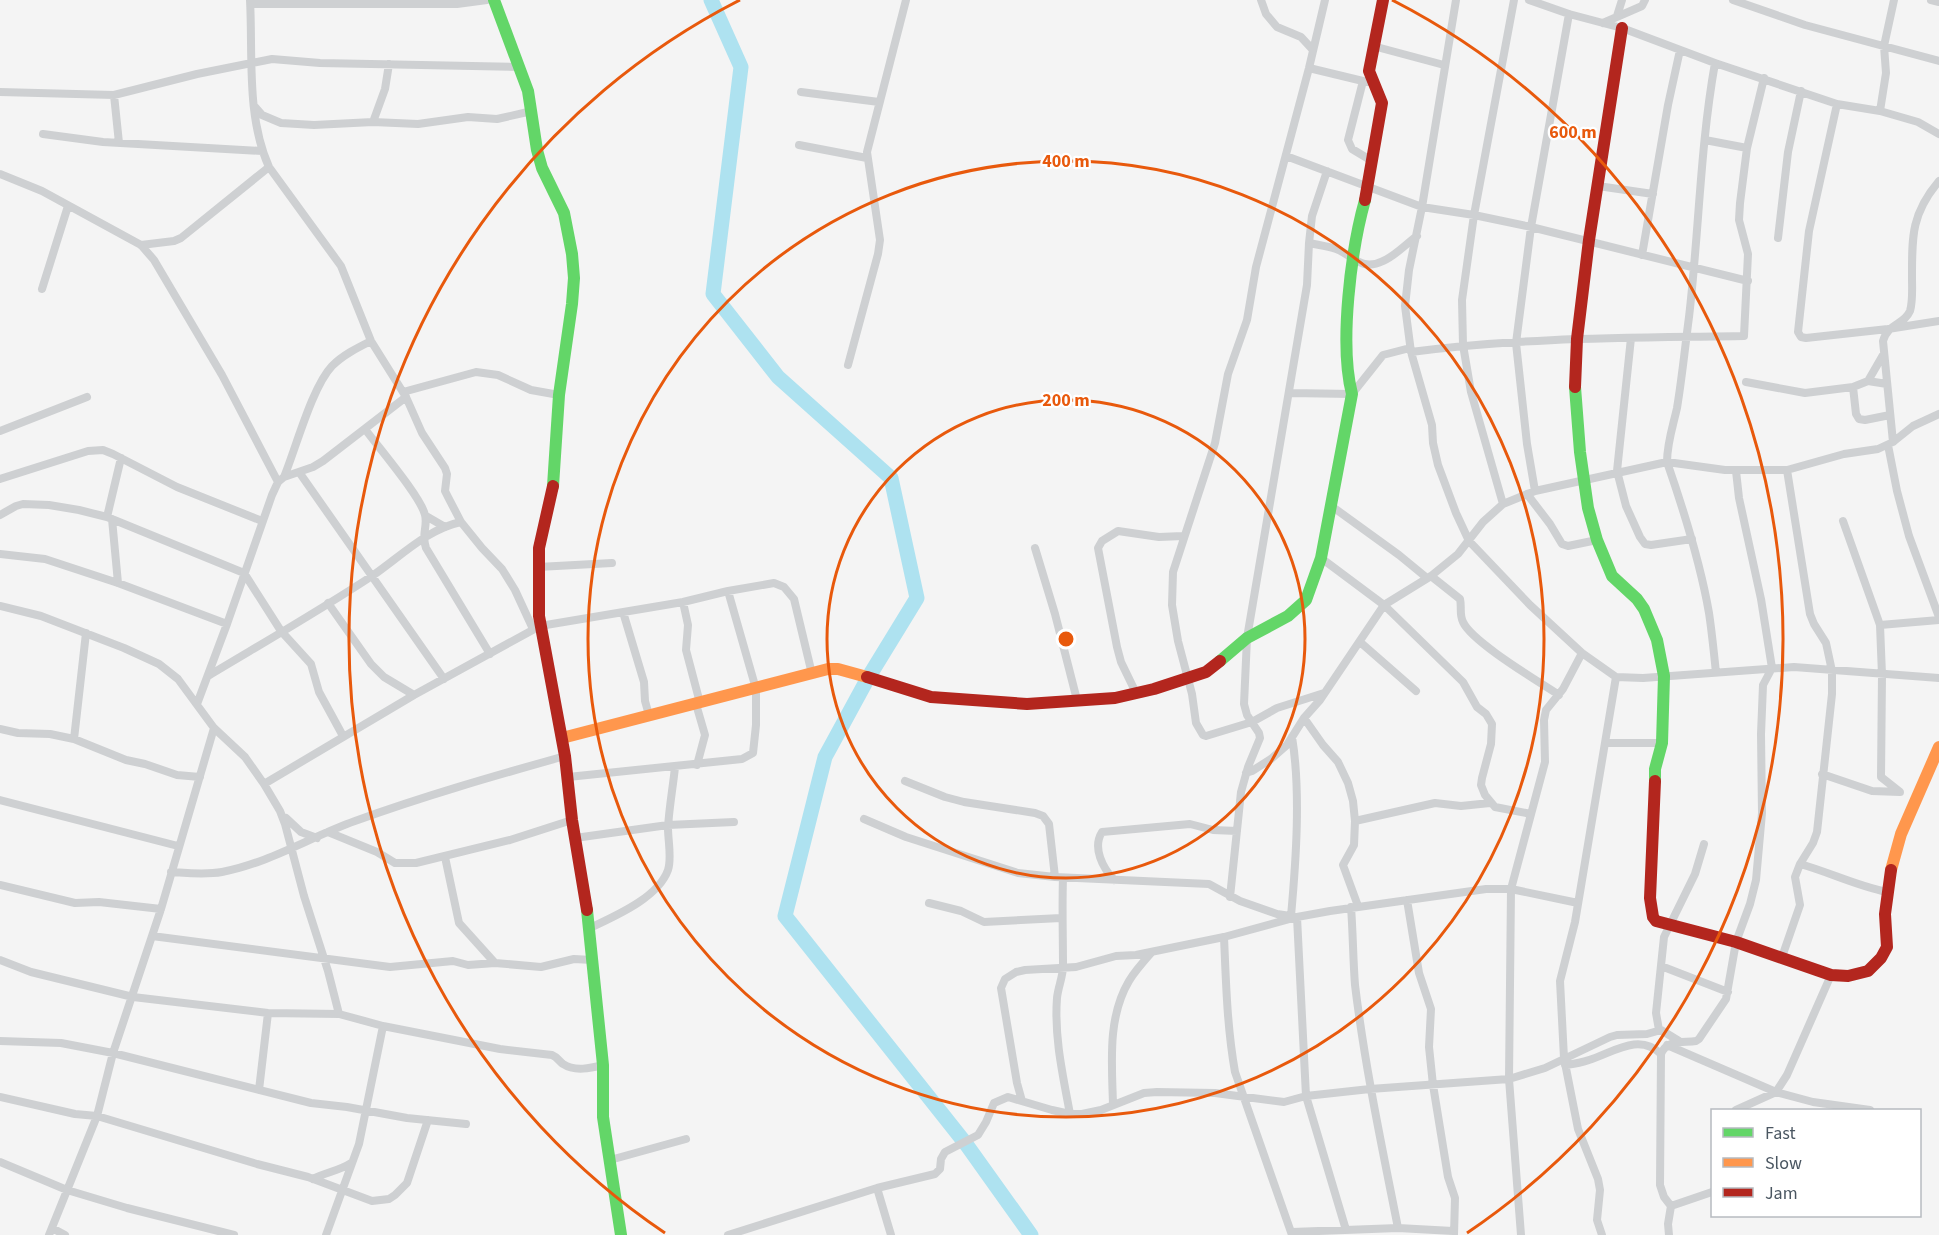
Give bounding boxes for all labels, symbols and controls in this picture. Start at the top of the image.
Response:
text: 600 m [1549,120,1597,145]
text: 400 m [1042,149,1090,174]
text: 200 m [1042,388,1090,413]
centre of rings [1056,629,1076,649]
legend [1711,1109,1921,1217]
text: Fast [1765,1121,1796,1146]
text: Slow [1765,1151,1802,1176]
text: Jam [1765,1181,1798,1206]

